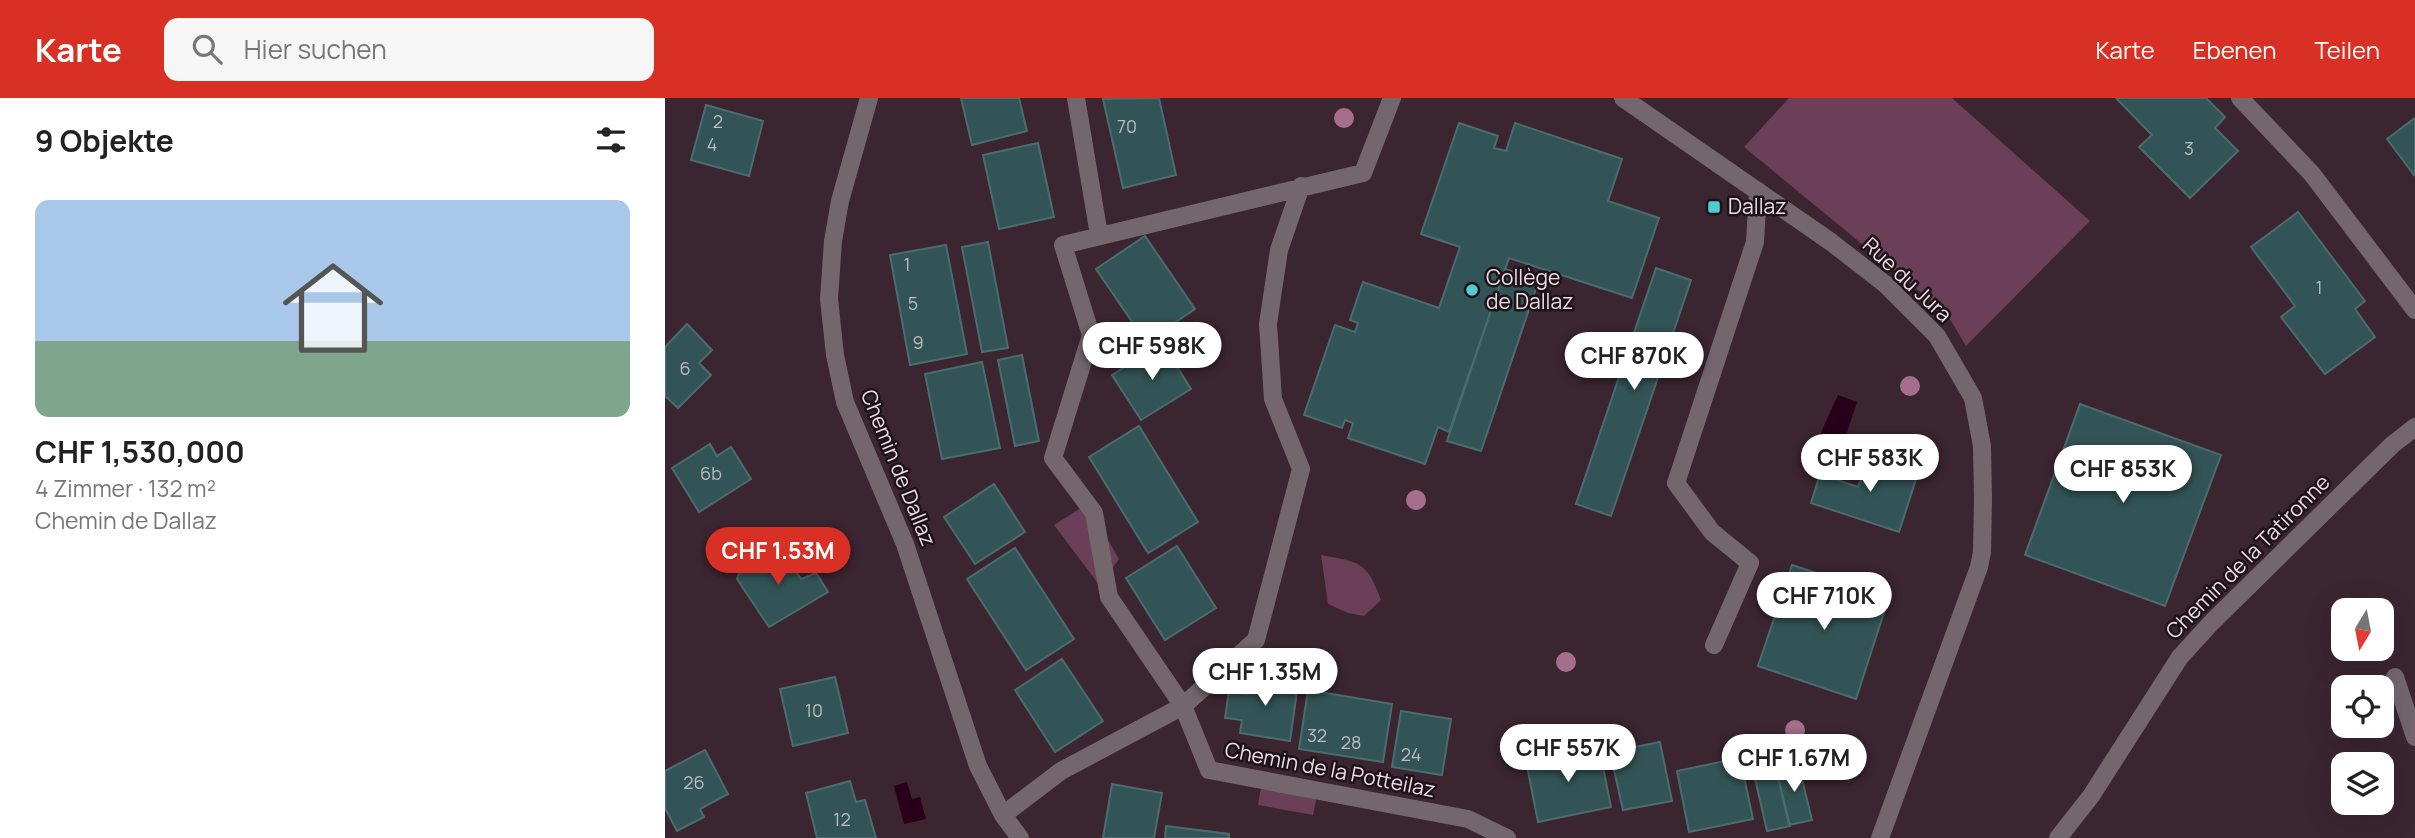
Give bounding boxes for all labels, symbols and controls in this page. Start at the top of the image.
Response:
search box [164,18,654,81]
text: Karte [35,27,122,72]
icon: search [188,30,226,68]
text: Hier suchen [244,31,387,67]
text: Karte [2095,33,2155,66]
text: Ebenen [2193,33,2276,66]
text: Teilen [2314,33,2380,66]
house number: 2 [713,109,723,133]
house number: 70 [1117,114,1137,138]
text: 9 Objekte [35,120,174,161]
icon: filters [592,121,630,159]
house number: 4 [707,132,717,156]
house number: 3 [2184,136,2194,160]
place label: Dallaz [1728,192,1786,220]
marker: Dallaz [1706,199,1722,215]
street label: Rue du Jura [1857,231,1958,328]
icon: home [270,245,396,371]
house number: 1 [903,252,911,276]
place label: Collège de Dallaz [1486,263,1573,315]
house number: 1 [2315,275,2323,299]
marker: Collège de Dallaz [1464,282,1480,298]
house number: 5 [908,291,918,315]
pin: CHF 598K [1080,322,1224,382]
text: CHF 598K [1099,329,1205,361]
house number: 9 [912,330,924,354]
pin: CHF 870K [1562,332,1706,392]
text: CHF 870K [1581,339,1687,371]
house number: 6 [679,356,691,380]
street label: Chemin de Dallaz [855,385,943,550]
text: CHF 1,530,000 [35,431,245,472]
pin: CHF 583K [1798,434,1942,494]
text: CHF 583K [1817,441,1923,473]
pin: CHF 853K [2051,446,2195,505]
text: CHF 853K [2070,452,2176,484]
house number: 6b [700,461,722,485]
street label: Chemin de la Tatironne [2159,468,2336,645]
text: 4 Zimmer · 132 m² [35,472,216,504]
text: Chemin de Dallaz [35,504,217,536]
pin: CHF 1.53M [698,528,858,587]
text: CHF 1.53M [722,534,834,566]
pin: CHF 710K [1752,573,1896,632]
text: CHF 710K [1773,579,1875,611]
north arrow [2331,598,2394,662]
map controls [2331,598,2394,815]
pin: CHF 1.35M [1185,648,1345,708]
text: CHF 1.35M [1209,655,1321,687]
button: locate [2331,675,2394,738]
house number: 10 [805,698,823,722]
house number: 32 [1307,723,1327,747]
pin: CHF 557K [1496,724,1640,784]
house number: 28 [1341,730,1361,754]
text: CHF 557K [1516,731,1620,763]
pin: CHF 1.67M [1714,734,1874,794]
street label: Chemin de la Potteilaz [1222,735,1438,803]
text: CHF 1.67M [1738,741,1850,773]
house number: 24 [1401,742,1421,766]
button: layers [2331,752,2394,815]
house number: 26 [683,770,705,794]
house number: 12 [833,807,851,831]

